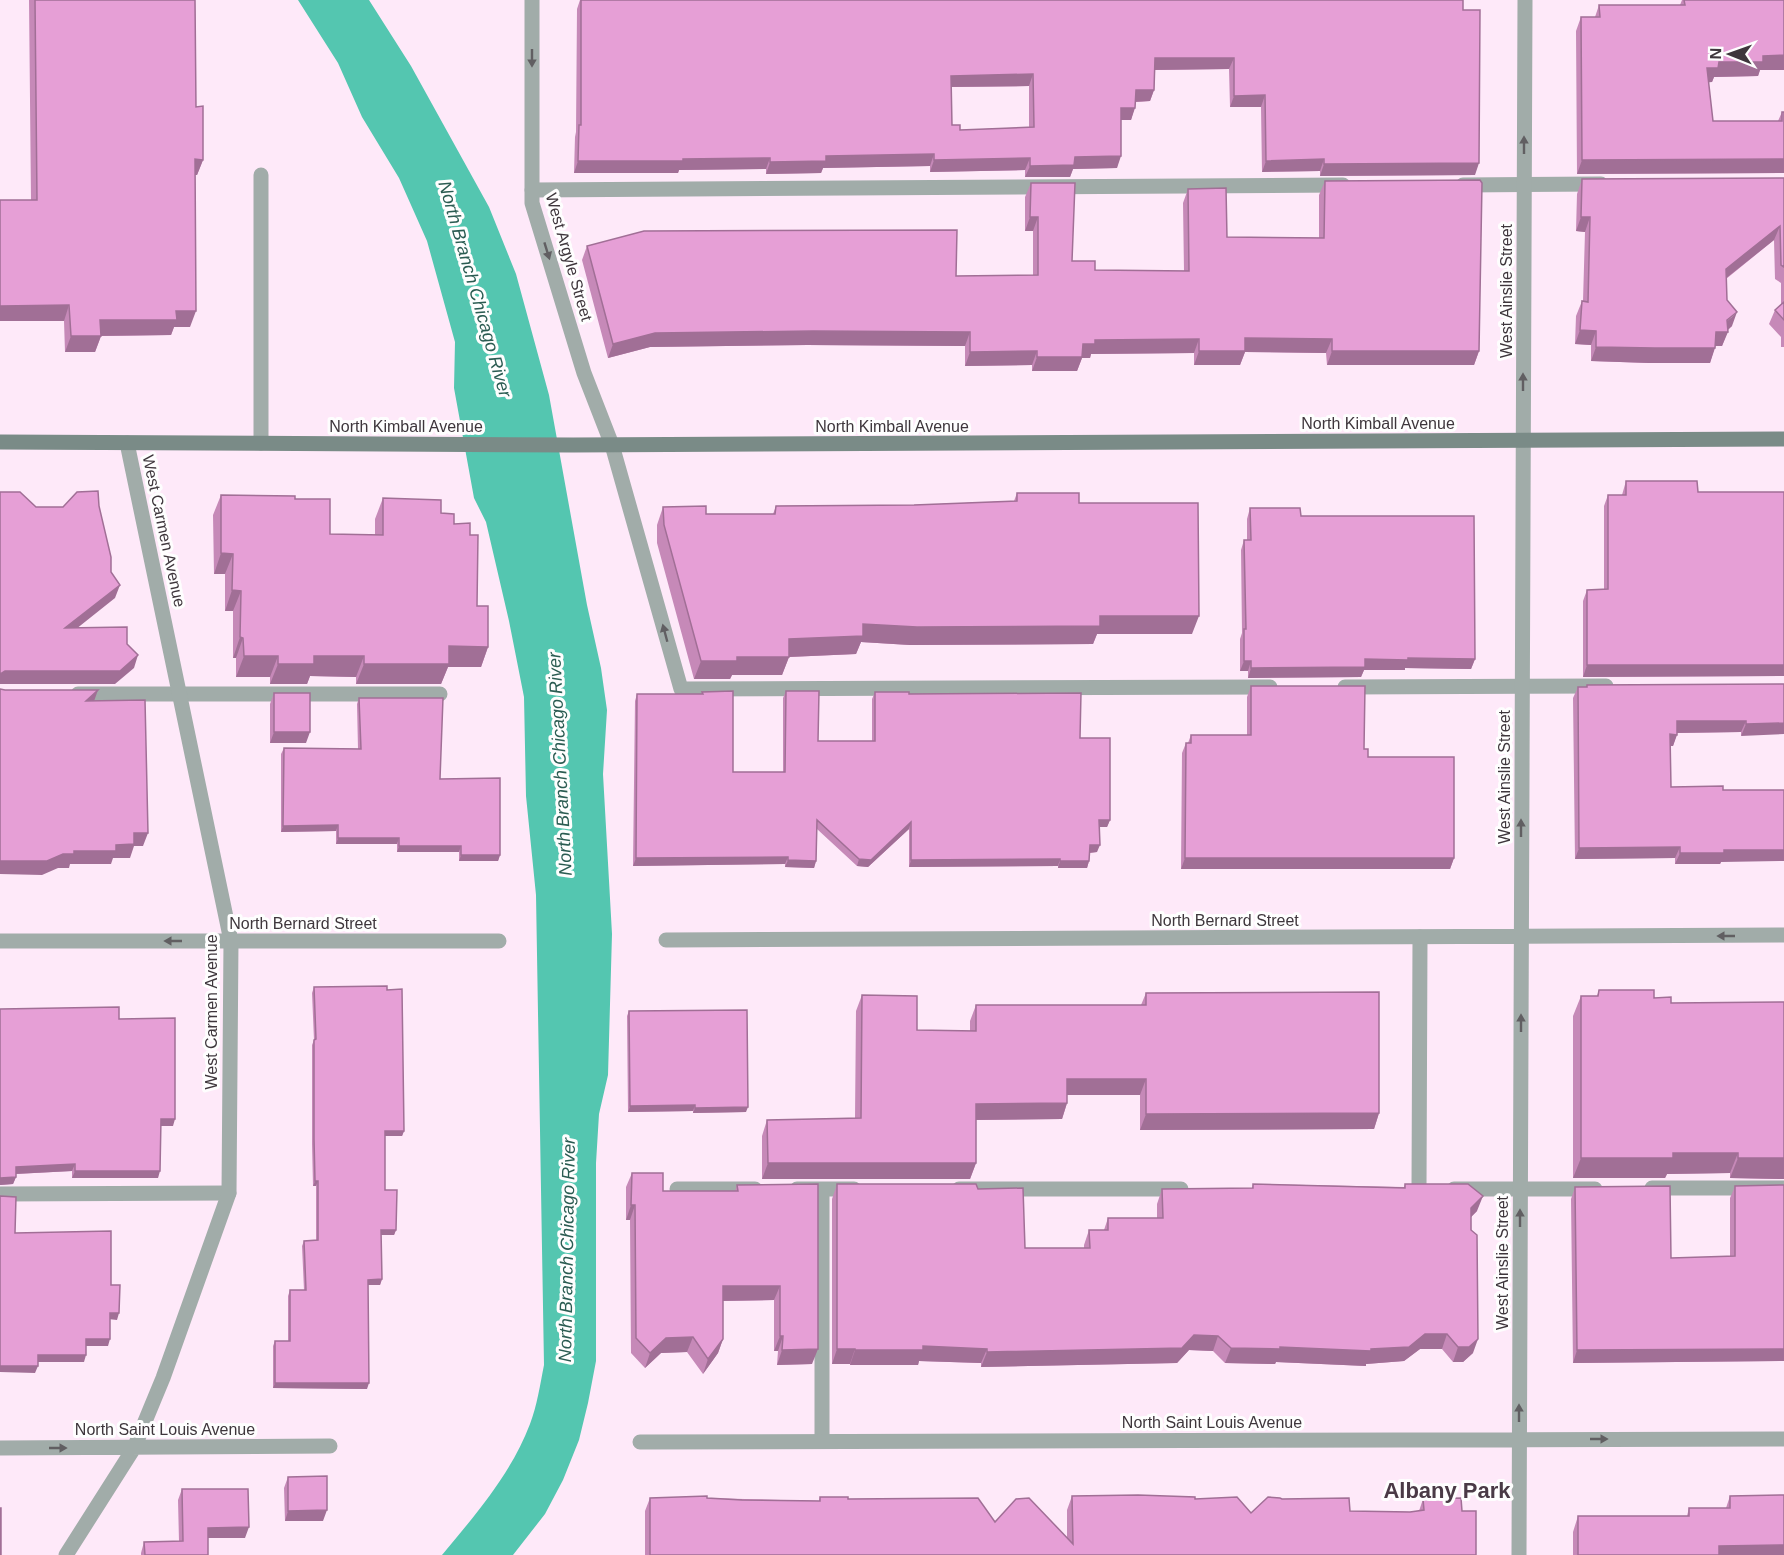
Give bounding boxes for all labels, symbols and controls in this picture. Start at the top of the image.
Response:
north arrow [1700,24,1760,84]
text: N [1707,48,1724,60]
one-way arrow [527,49,537,68]
one-way arrow [1519,135,1529,154]
water label: North Branch Chicago River [435,179,516,400]
street label: West Argyle Street [543,191,596,323]
street label: West Ainslie Street [1498,223,1515,358]
one-way arrow [543,242,552,260]
one-way arrow [1518,372,1528,391]
street label: North Kimball Avenue [1301,415,1455,432]
street label: North Kimball Avenue [329,418,483,435]
street label: North Kimball Avenue [815,418,969,435]
street label: West Carmen Avenue [140,453,188,609]
one-way arrow [660,624,670,642]
water label: North Branch Chicago River [544,651,576,876]
street label: West Ainslie Street [1496,709,1513,844]
one-way arrow [1516,818,1526,837]
street label: North Bernard Street [1151,912,1299,929]
street label: North Bernard Street [229,915,377,932]
one-way arrow [1716,931,1735,941]
street label: West Carmen Avenue [203,934,220,1090]
one-way arrow [163,936,182,946]
one-way arrow [1516,1013,1526,1032]
water label: North Branch Chicago River [555,1137,579,1362]
street label: West Ainslie Street [1494,1195,1511,1330]
one-way arrow [1515,1208,1525,1227]
one-way arrow [1514,1403,1524,1422]
street label: North Saint Louis Avenue [1122,1414,1302,1431]
street label: North Saint Louis Avenue [75,1421,255,1438]
one-way arrow [1589,1434,1608,1444]
one-way arrow [49,1443,68,1453]
district label: Albany Park [1383,1478,1511,1503]

